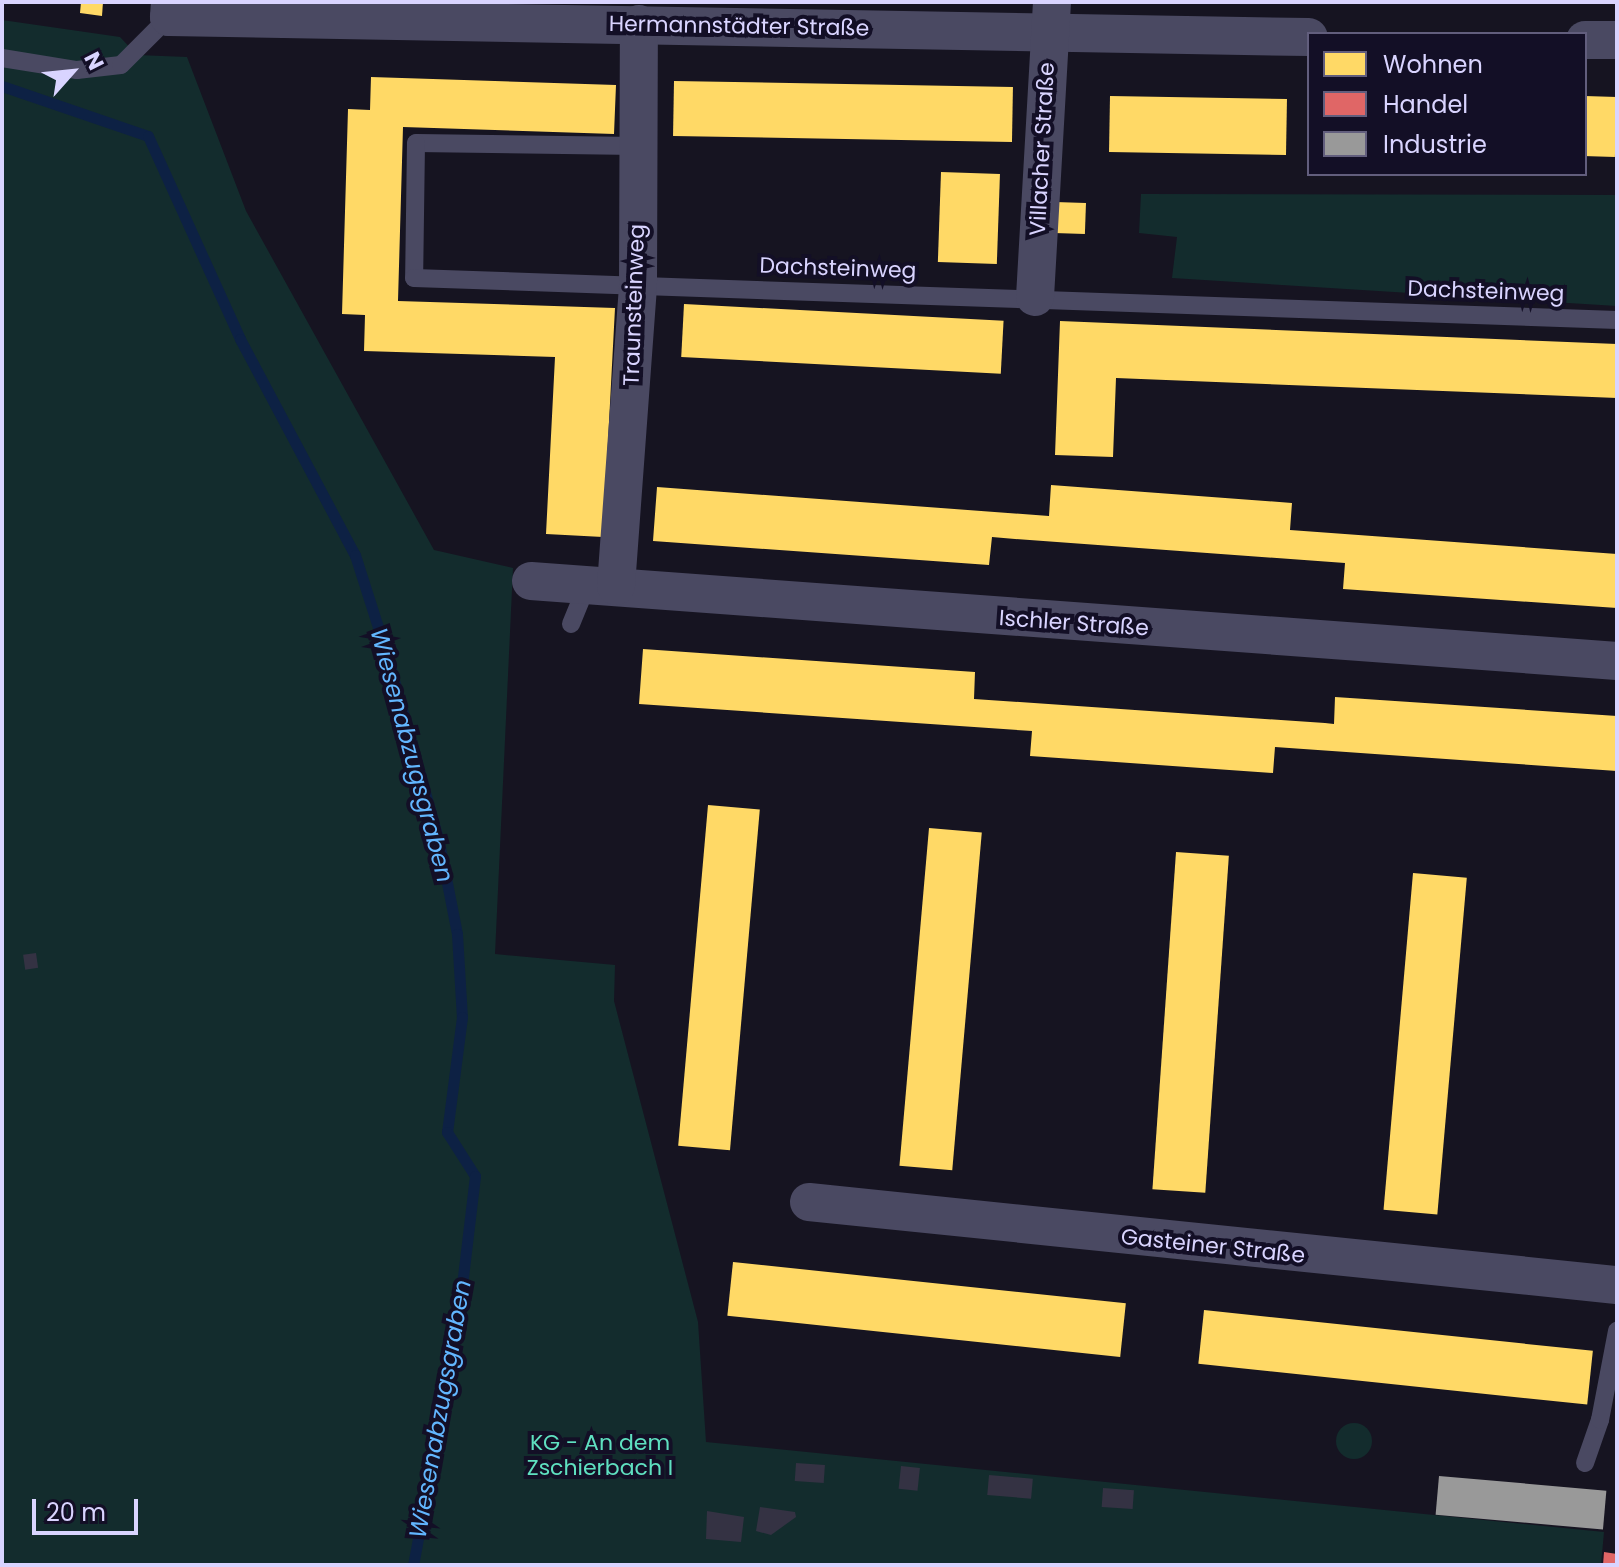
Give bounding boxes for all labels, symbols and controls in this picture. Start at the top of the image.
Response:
street label: Hermannstädter Straße [609,11,869,41]
north arrow [32,32,112,112]
legend [1307,32,1587,176]
text: N [76,46,111,75]
text: Wohnen [1383,48,1483,81]
street label: Villacher Straße [1024,62,1060,236]
text: Handel [1383,88,1468,121]
text: Industrie [1383,128,1487,161]
street label: Traunsteinweg [618,223,650,387]
street label: Dachsteinweg [759,252,917,284]
street label: Dachsteinweg [1407,275,1565,307]
street label: Ischler Straße [998,605,1150,641]
water label: Wiesenabzugsgraben [364,625,460,885]
street label: Gasteiner Straße [1120,1223,1306,1269]
water label: Wiesenabzugsgraben [403,1277,477,1541]
park label: KG - An dem Zschierbach I [527,1429,673,1480]
scale bar [36,1483,142,1533]
text: 20 m [46,1496,106,1529]

